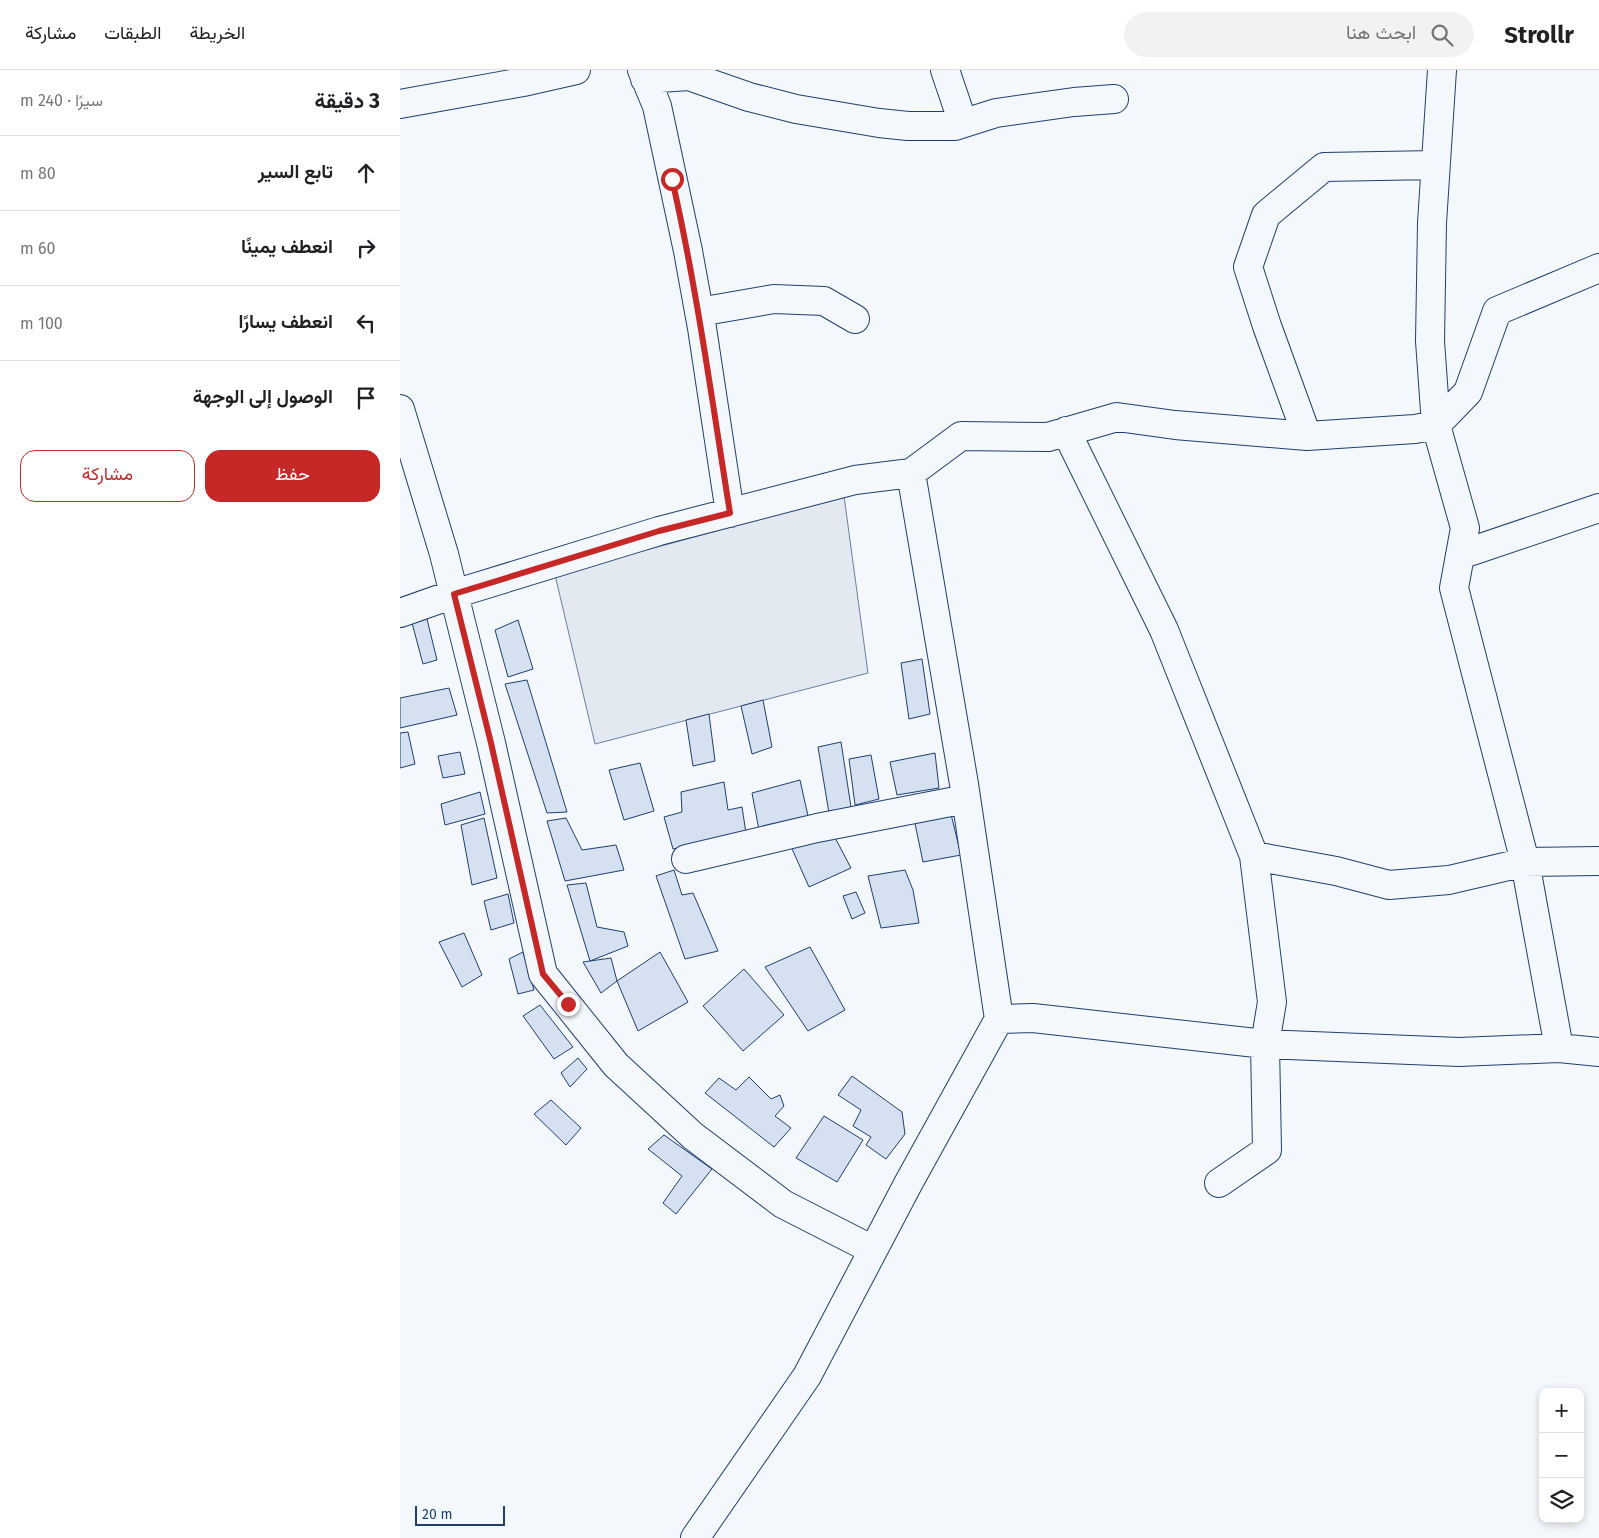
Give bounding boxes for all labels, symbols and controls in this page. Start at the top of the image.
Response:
search box [1124,12,1474,57]
text: ابحث هنا [1346,21,1416,44]
icon: search [1428,21,1456,49]
text: Strollr [1504,21,1574,49]
text: مشاركة [25,22,76,44]
text: الطبقات [104,22,161,44]
text: الخريطة [189,22,245,44]
text: 3 دقيقة [315,88,380,114]
text: سيرًا · 240 m [20,91,103,110]
icon: ahead [352,159,380,187]
text: تابع السير [258,160,333,183]
text: 80 m [20,164,56,183]
route start [661,168,684,191]
icon: right [352,234,380,262]
text: انعطف يمينًا [241,235,333,258]
text: 60 m [20,239,55,258]
icon: left [352,309,380,337]
text: انعطف يسارًا [239,310,333,333]
text: 100 m [20,314,63,333]
icon: arrive [352,384,380,412]
text: الوصول إلى الوجهة [193,385,333,408]
button: مشاركة [20,450,195,502]
button: حفظ [205,450,380,502]
route end [557,993,580,1016]
map controls [1539,1388,1584,1523]
button: + [1539,1388,1584,1433]
button: − [1539,1433,1584,1478]
button: layers [1539,1478,1584,1523]
scale bar [415,1503,505,1526]
text: 20 m [422,1506,452,1523]

